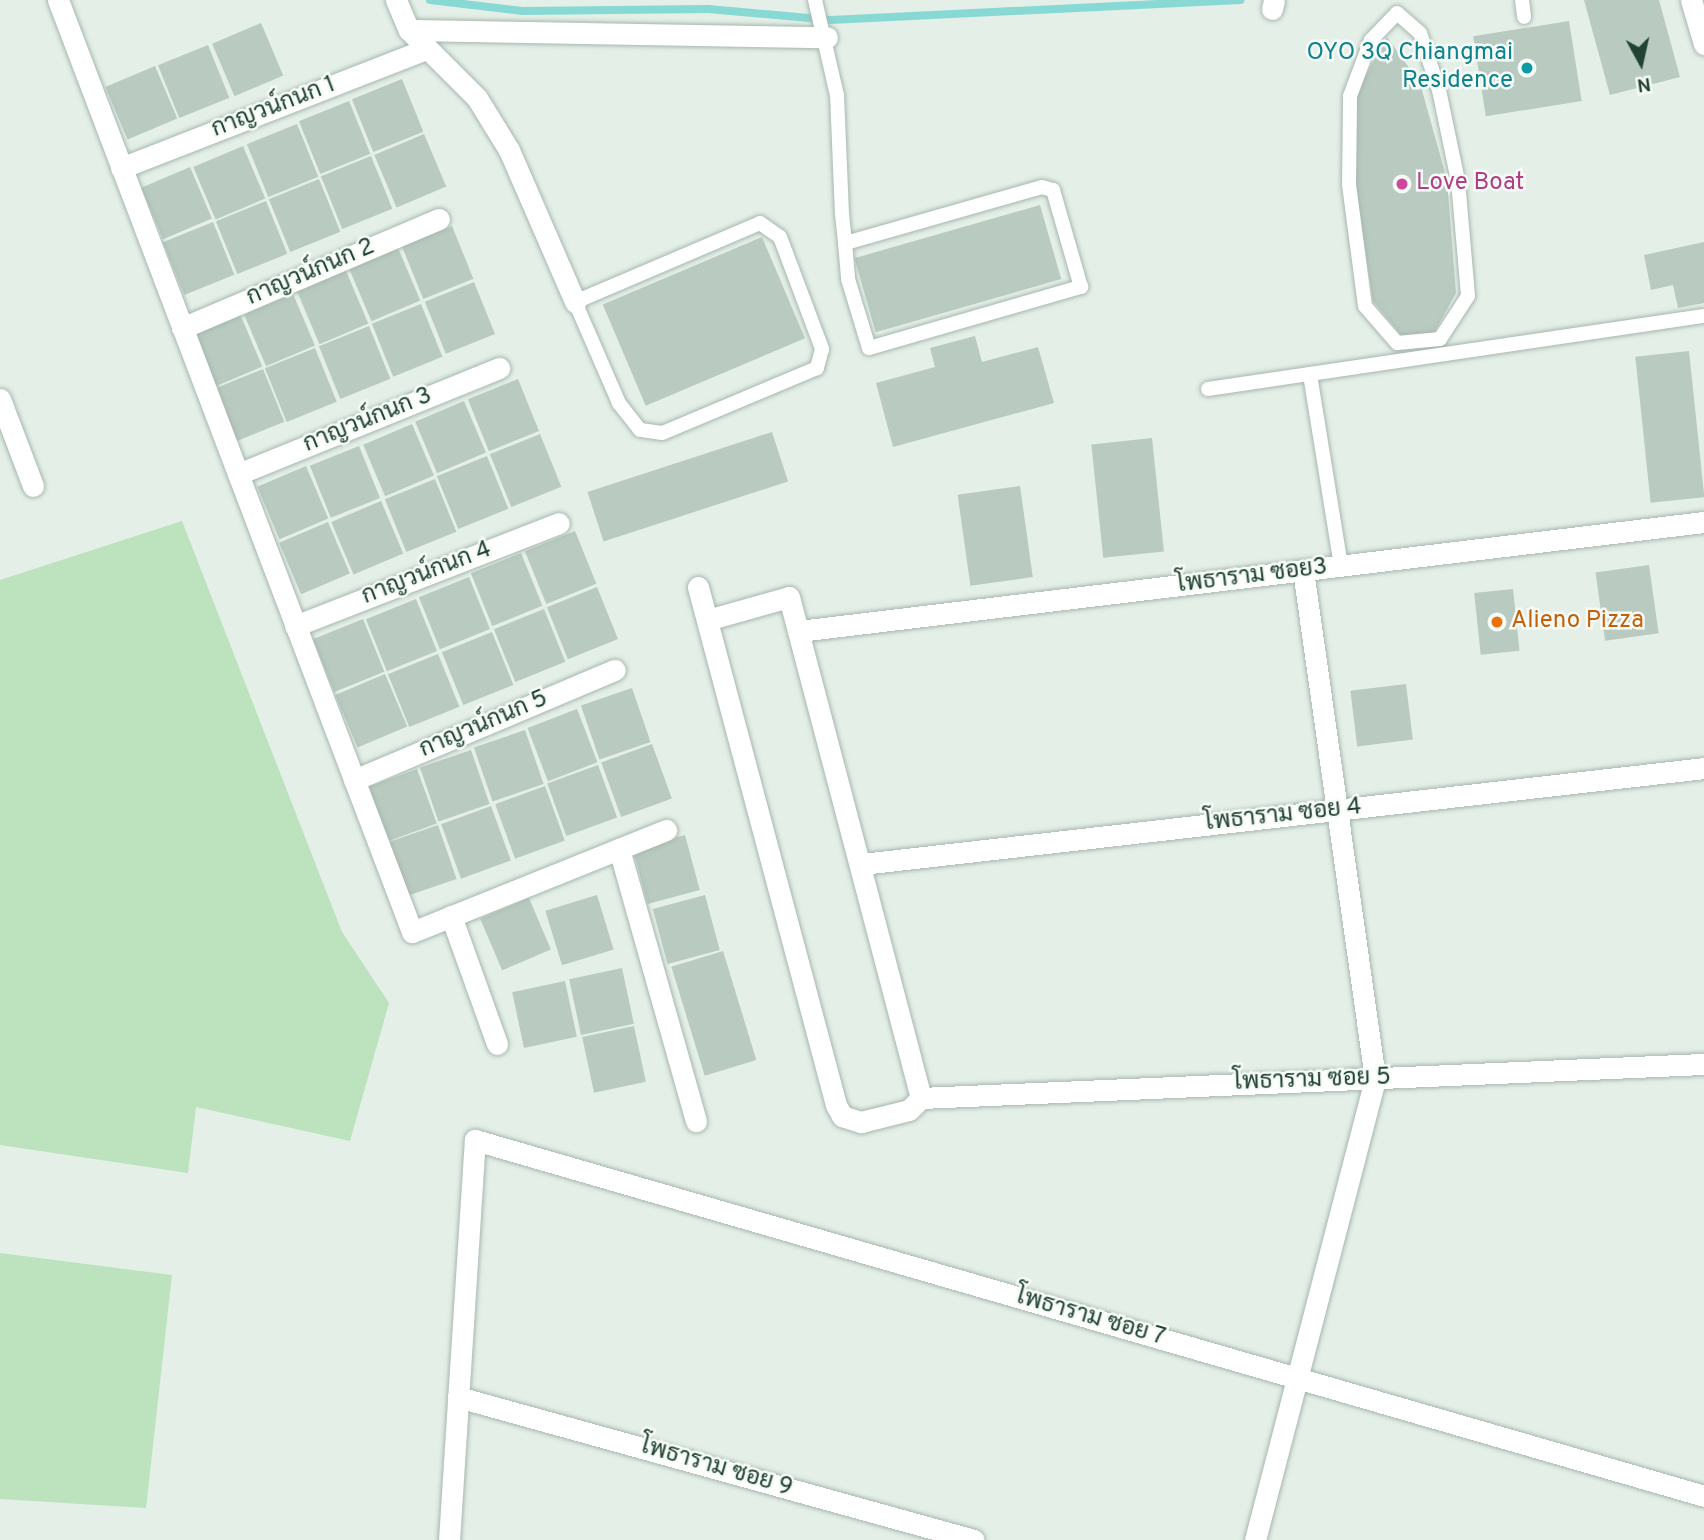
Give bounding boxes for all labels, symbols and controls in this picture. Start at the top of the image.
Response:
north arrow [1606,28,1676,98]
place label: OYO 3Q Chiangmai Residence [1306,40,1513,96]
marker: OYO 3Q Chiangmai Residence [1519,60,1535,76]
street label: กาญวน์กนก 1 [208,71,340,145]
text: N [1635,71,1652,97]
place label: Love Boat [1416,170,1524,198]
marker: Love Boat [1394,176,1410,192]
street label: กาญวน์กนก 2 [243,233,379,313]
street label: กาญวน์กนก 3 [300,382,436,460]
street label: กาญวน์กนก 4 [358,536,496,612]
street label: โพธาราม ซอย3 [1175,553,1329,601]
place label: Alieno Pizza [1511,608,1644,636]
marker: Alieno Pizza [1489,614,1505,630]
street label: กาญวน์กนก 5 [416,685,552,765]
street label: โพธาราม ซอย 4 [1203,793,1363,839]
street label: โพธาราม ซอย 5 [1233,1064,1391,1098]
street label: โพธาราม ซอย 7 [1011,1283,1169,1353]
street label: โพธาราม ซอย 9 [636,1432,796,1504]

